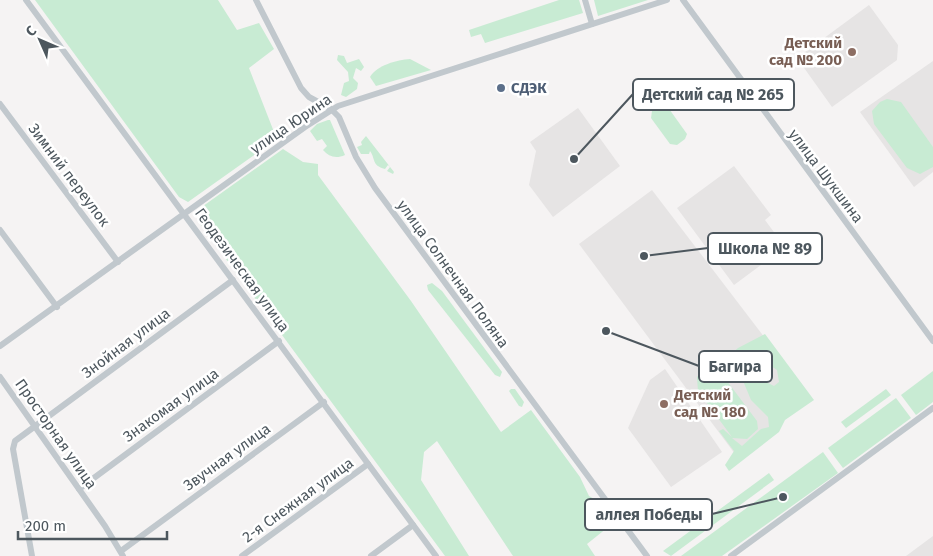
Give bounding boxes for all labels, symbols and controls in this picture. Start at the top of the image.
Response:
north arrow [15,15,65,65]
text: С [22,22,40,40]
place label: Детский сад № 200 [769,34,842,69]
marker: Детский сад № 200 [846,46,858,58]
place label: СДЭК [511,79,547,97]
callout: Детский сад № 265 [633,79,794,110]
marker: СДЭК [495,82,507,94]
text: Детский сад № 265 [641,85,784,104]
street label: улица Юрина [247,90,335,158]
street label: Зимний переулок [24,120,114,230]
street label: улица Шукшина [785,126,867,226]
street label: улица Солнечная Поляна [393,197,513,351]
street label: Геодезическая улица [191,204,293,336]
callout: Школа № 89 [708,233,822,264]
text: Школа № 89 [718,239,812,258]
street label: Знойная улица [78,304,174,382]
callout: Багира [699,351,772,382]
text: Багира [709,357,762,376]
street label: Знакомая улица [120,364,222,446]
street label: Просторная улица [11,376,101,492]
place label: Детский сад № 180 [673,386,746,421]
marker: Детский сад № 180 [658,398,670,410]
street label: Звучная улица [180,420,274,494]
street label: 2-я Снежная улица [239,454,357,546]
callout: аллея Победы [585,499,712,530]
text: аллея Победы [595,505,703,524]
scale bar [18,508,166,540]
text: 200 m [25,517,66,535]

